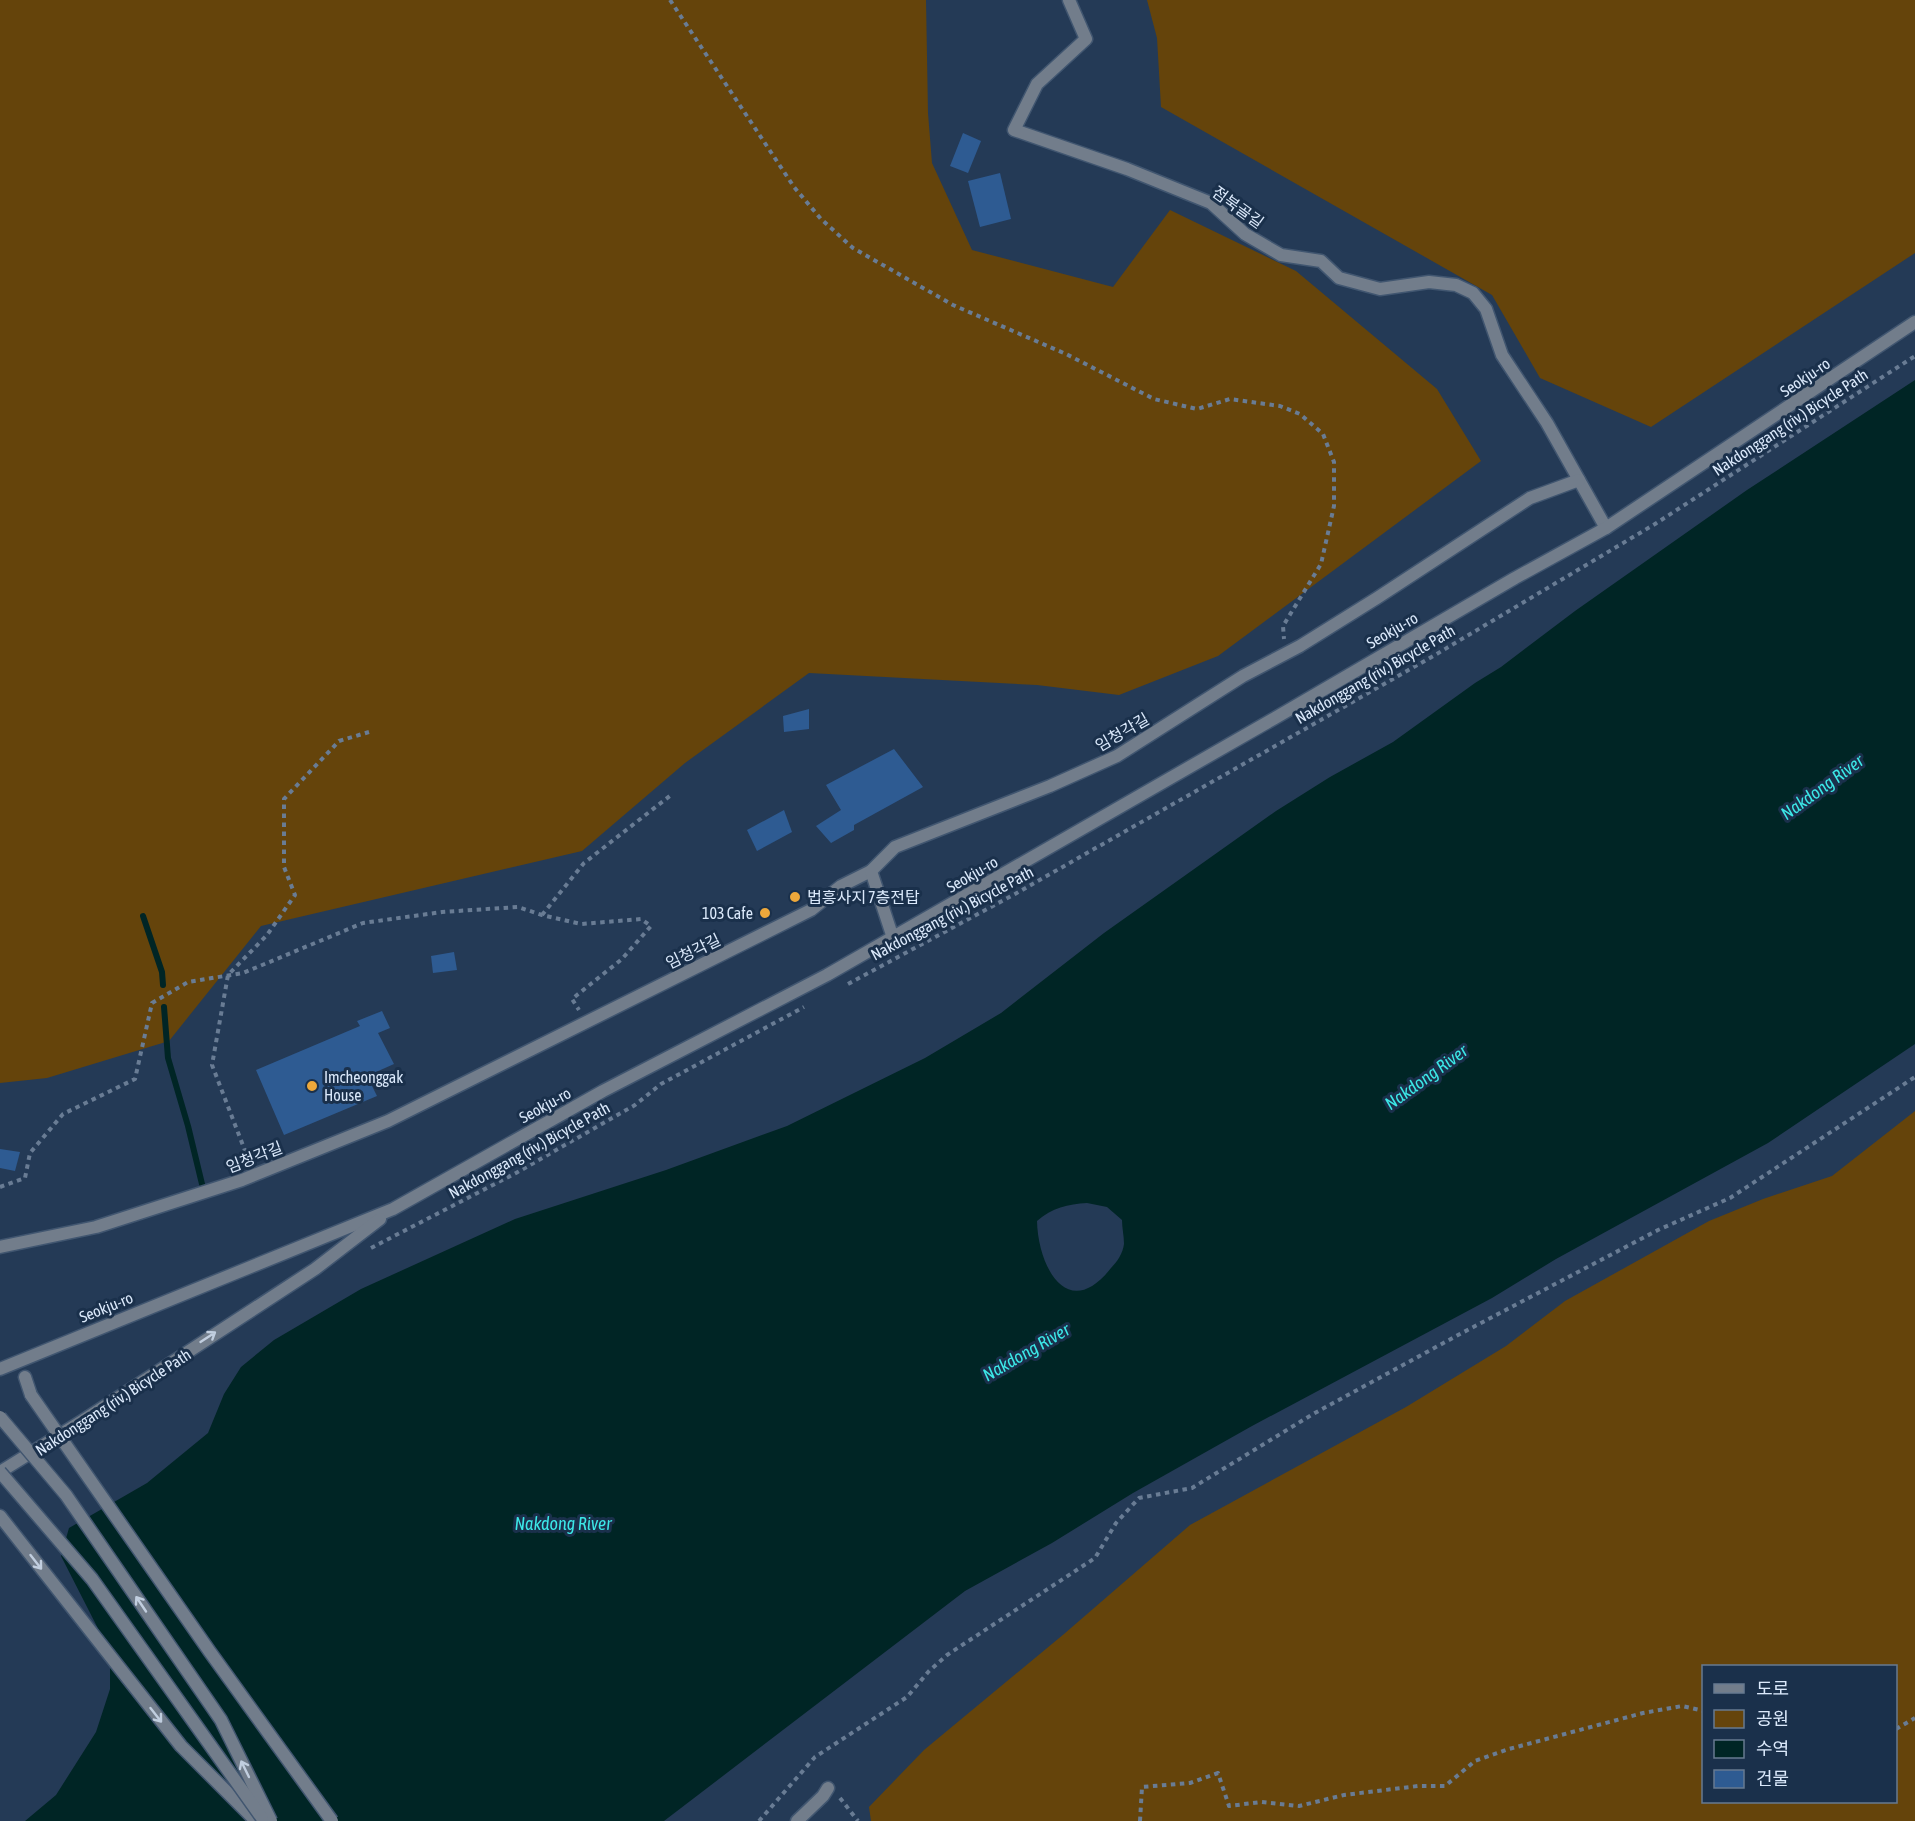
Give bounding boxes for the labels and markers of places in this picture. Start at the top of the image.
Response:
place label: 법흥사지 7층전탑 [807,888,920,906]
marker: 법흥사지 7층전탑 [788,890,802,904]
place label: 103 Cafe [702,904,753,922]
marker: 103 Cafe [758,906,772,920]
place label: Imcheonggak House [324,1068,403,1104]
marker: Imcheonggak House [305,1079,319,1093]

